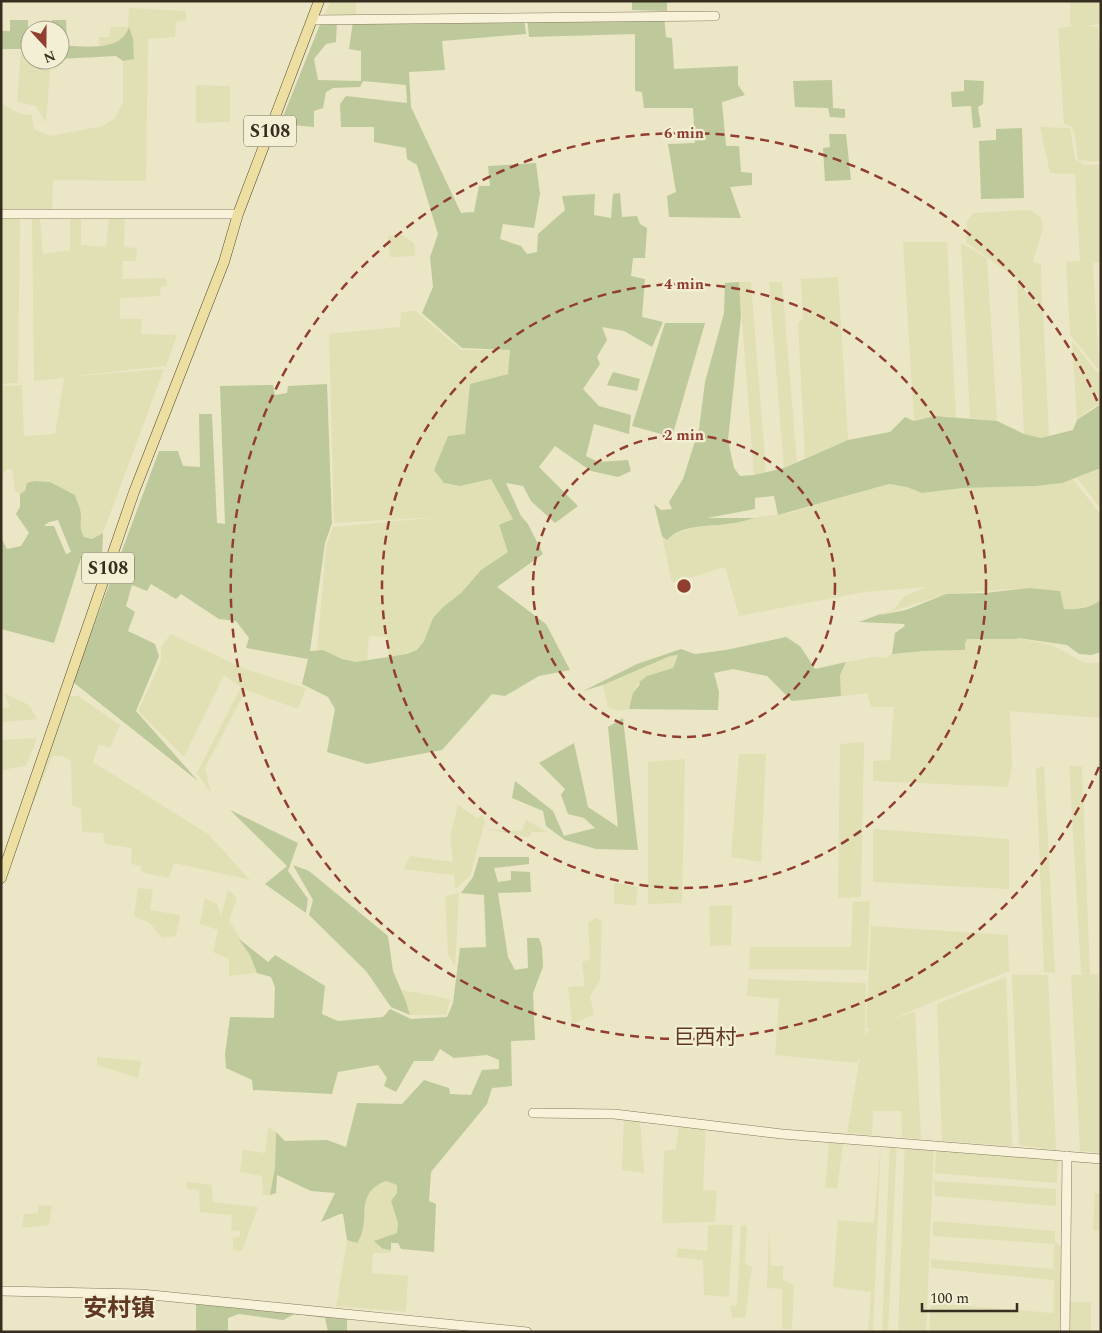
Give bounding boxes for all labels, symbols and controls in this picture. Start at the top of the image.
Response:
north arrow [20,20,70,70]
text: N [40,45,59,69]
road number: S108 [244,115,296,146]
text: 6 min [664,122,704,145]
text: 4 min [664,273,704,296]
text: 2 min [664,424,704,447]
road number: S108 [82,552,134,584]
centre of rings [675,577,693,595]
district label: 巨西村 [674,1022,737,1054]
scale bar [922,1280,1017,1312]
text: 100 m [930,1287,969,1310]
district label: 安村镇 [83,1291,155,1327]

